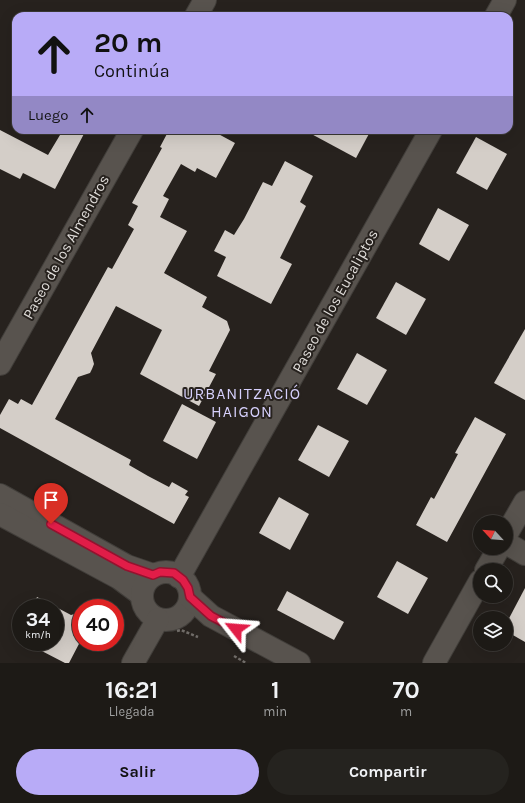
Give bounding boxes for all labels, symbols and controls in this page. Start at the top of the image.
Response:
text: 20 m [94,26,162,59]
icon: ahead [28,28,80,80]
text: Continúa [94,60,170,82]
icon: ahead [76,104,98,126]
text: Luego [28,106,68,124]
street label: Paseo de los Almendros [19,172,113,322]
street label: Paseo de los Eucaliptos [288,226,382,376]
district label: URBANITZACIÓ HAIGON [183,384,301,421]
pin [34,483,68,524]
icon: arrive [40,489,62,511]
north arrow [473,515,513,555]
map controls [473,515,513,651]
button: search [473,563,513,603]
speed limit sign: 40 [72,599,124,651]
text: 34 [26,608,50,631]
position arrow [215,608,257,650]
button: layers [473,611,513,651]
text: km/h [25,629,51,641]
text: 16:21 [105,676,158,704]
text: 1 [271,676,280,704]
text: 70 [393,676,420,704]
text: Llegada [109,704,155,719]
text: min [263,704,287,719]
text: m [400,704,412,719]
button: Salir [16,749,259,795]
button: Compartir [267,749,509,795]

